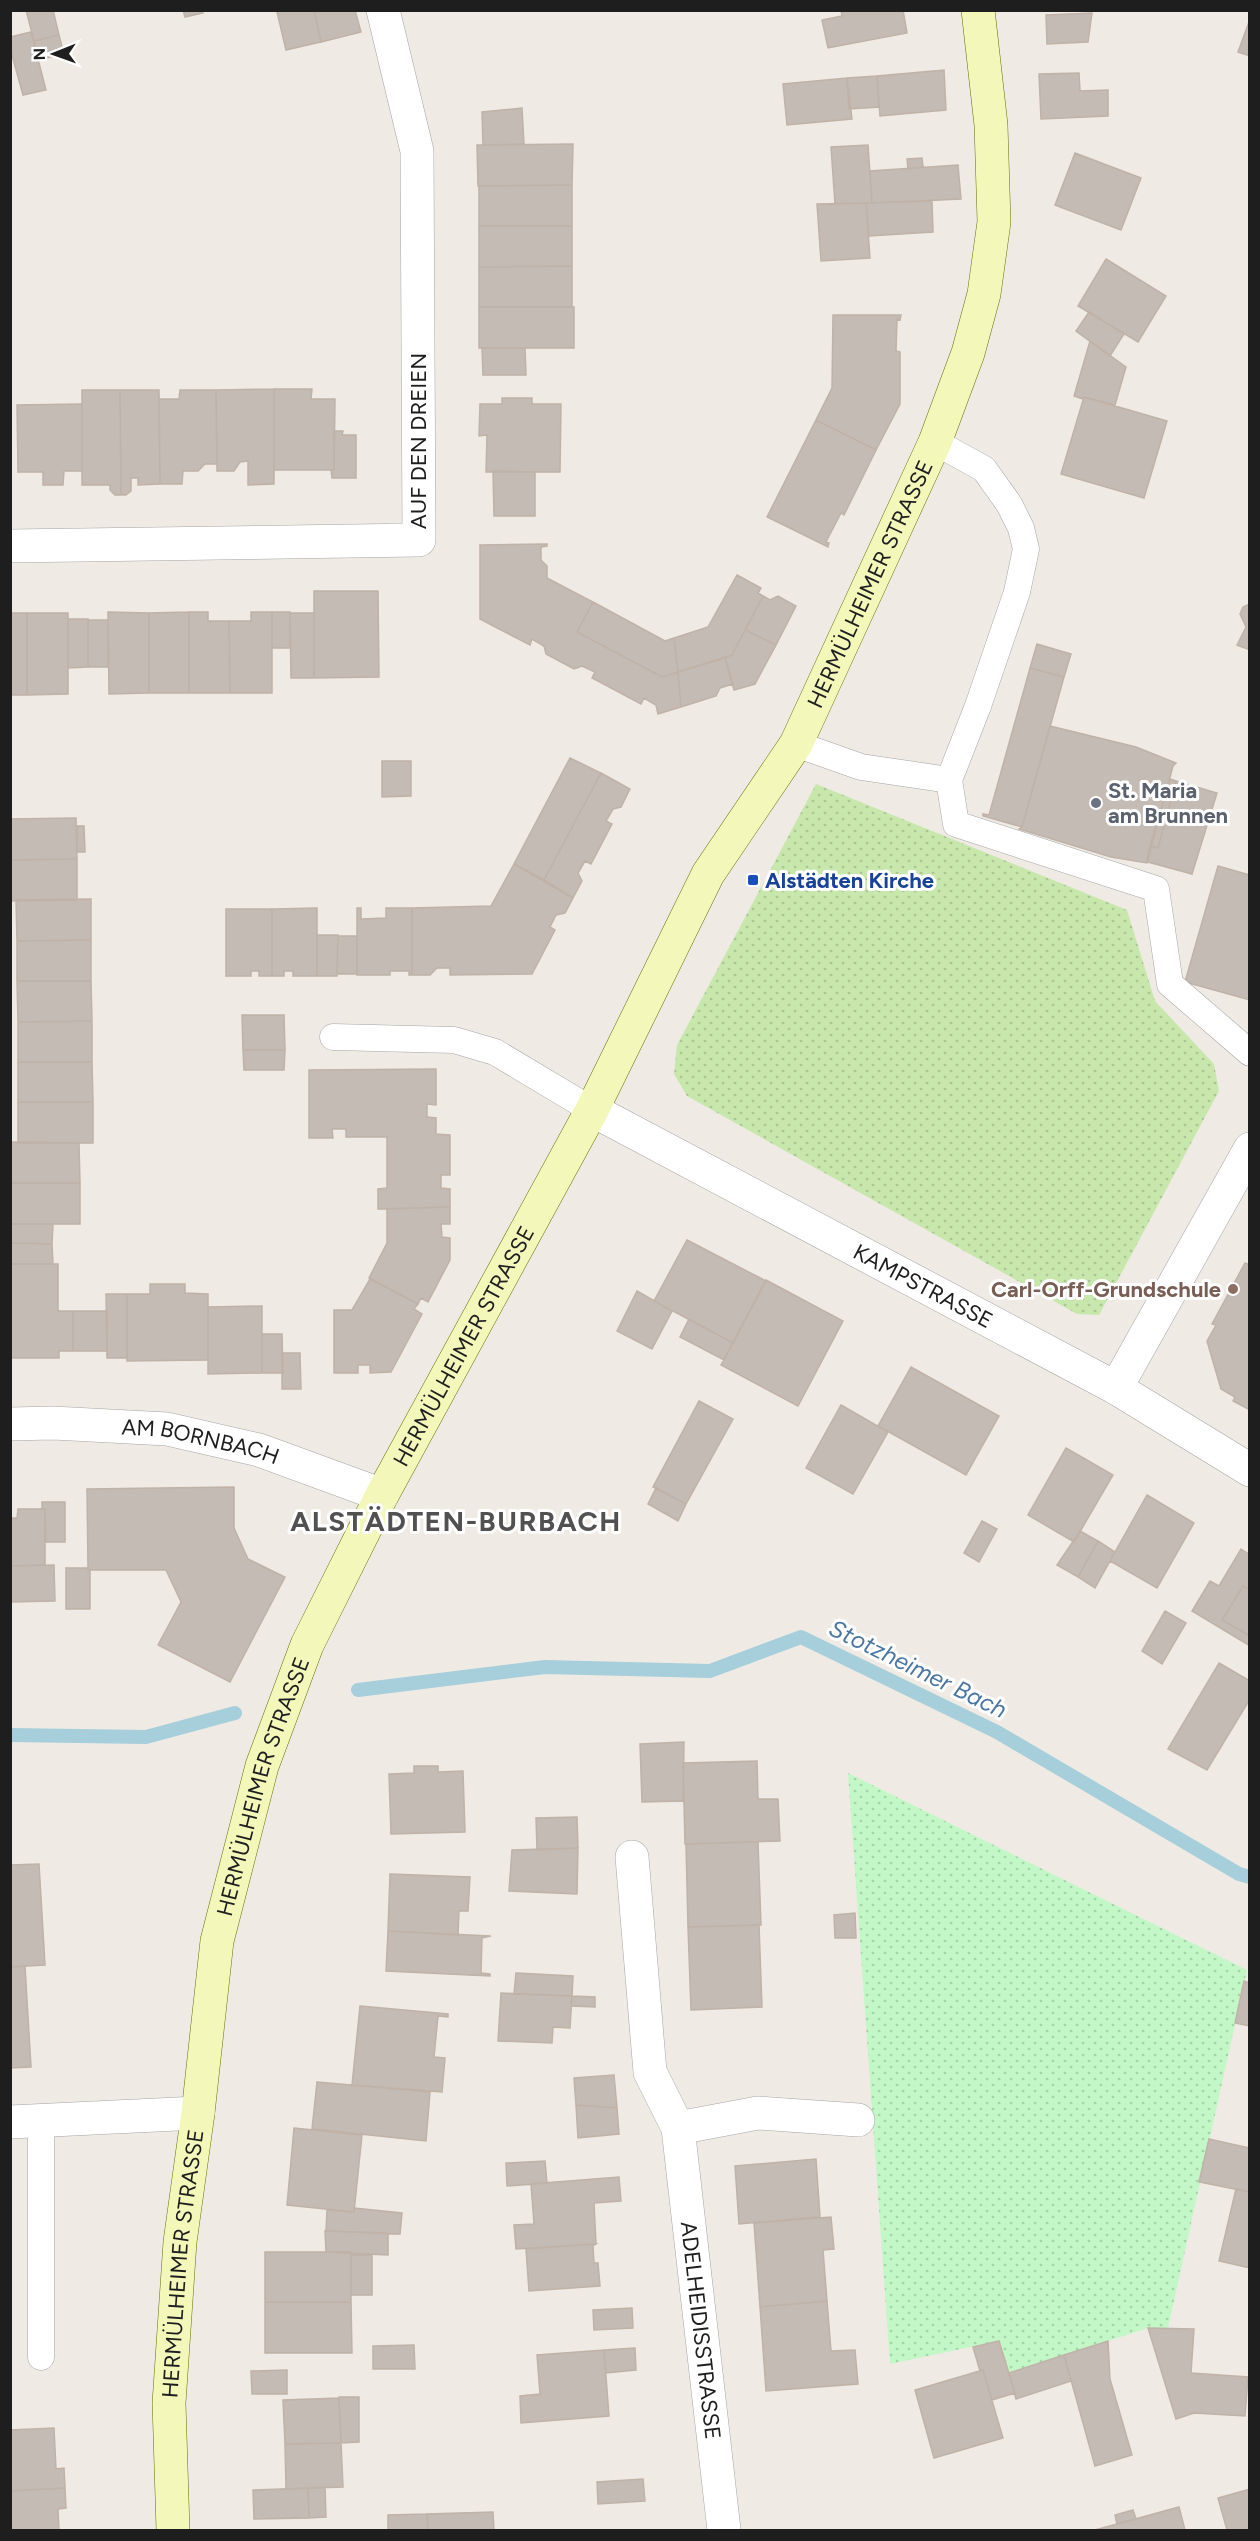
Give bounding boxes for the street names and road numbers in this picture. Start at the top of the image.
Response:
street label: AUF DEN DREIEN [405,353,432,529]
street label: HERMÜLHEIMER STRASSE [801,456,939,712]
street label: HERMÜLHEIMER STRASSE [387,1221,540,1471]
street label: KAMPSTRASSE [849,1238,997,1334]
street label: AM BORNBACH [121,1414,283,1470]
street label: HERMÜLHEIMER STRASSE [211,1653,315,1919]
street label: HERMÜLHEIMER STRASSE [156,2128,210,2399]
street label: ADELHEIDISSTRASSE [675,2220,727,2441]

